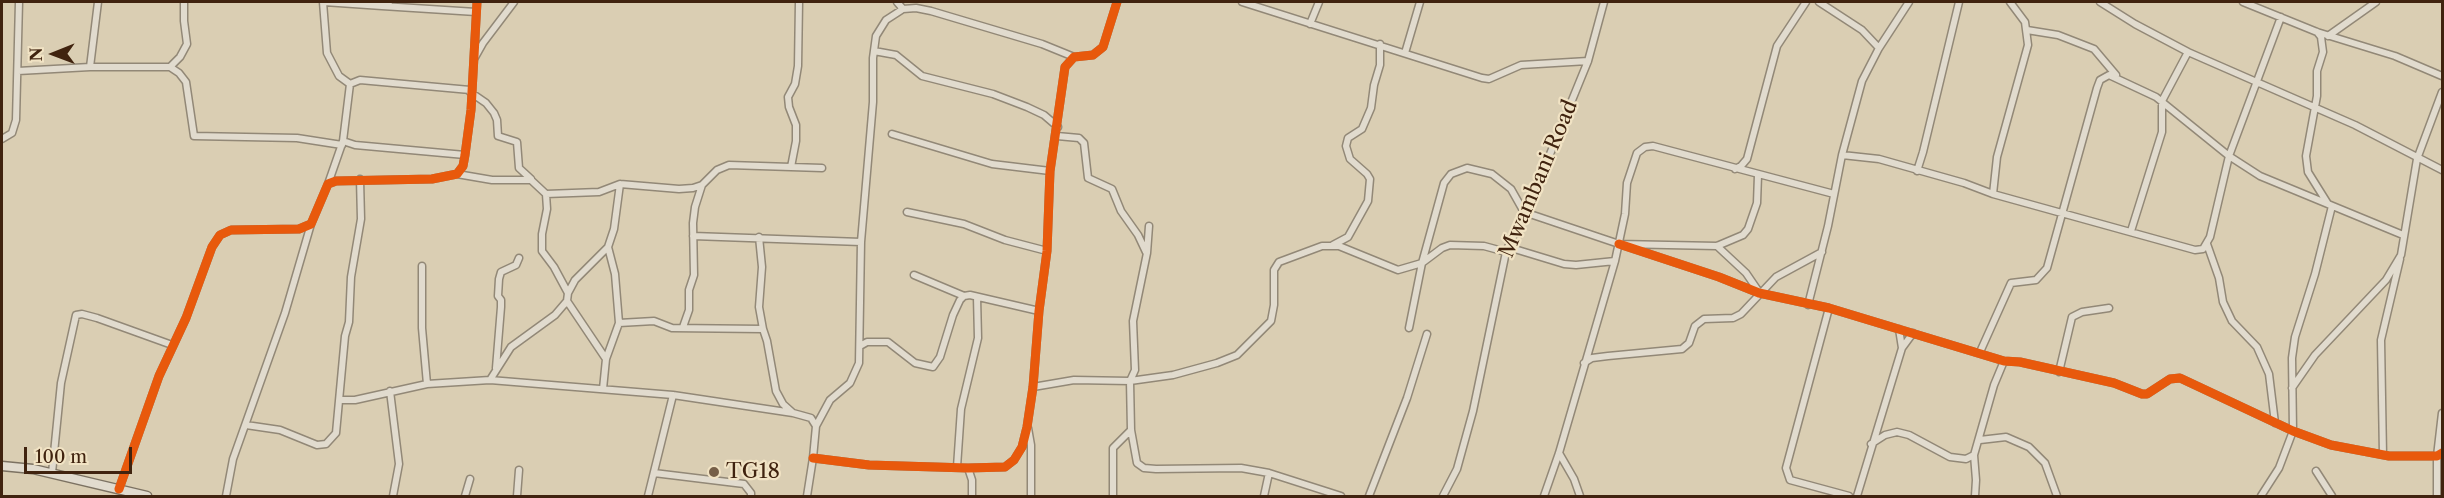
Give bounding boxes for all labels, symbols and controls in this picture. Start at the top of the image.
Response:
north arrow [24,24,84,84]
text: N [26,47,46,61]
street label: Mwambani Road [1494,96,1584,262]
scale bar [27,435,135,473]
text: 100 m [35,446,87,468]
place label: TG18 [726,459,780,485]
marker: TG18 [707,465,721,479]

